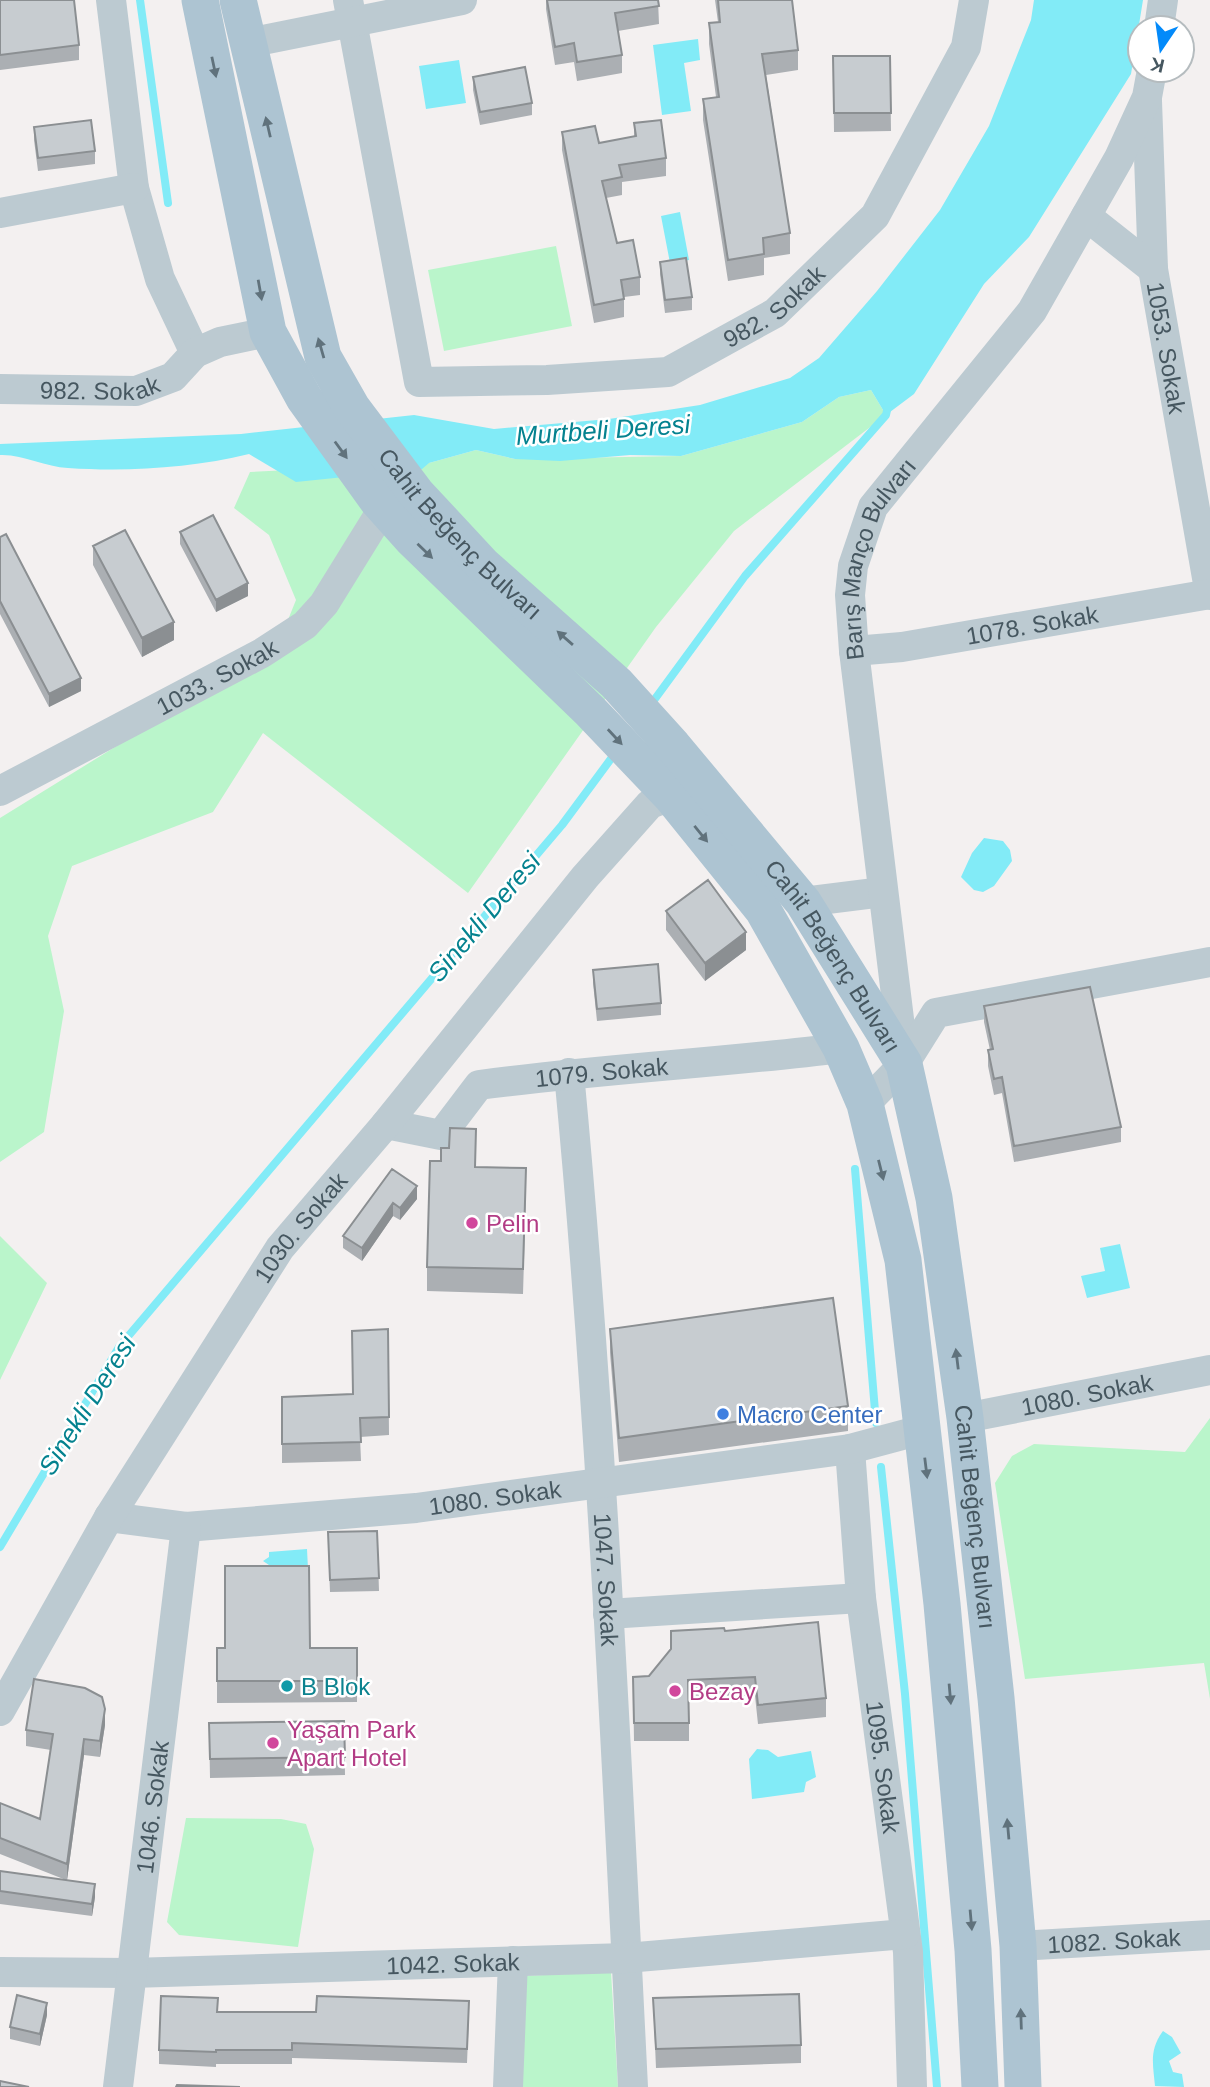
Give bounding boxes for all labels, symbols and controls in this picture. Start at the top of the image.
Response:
north arrow [1126,14,1196,84]
text: K [1148,53,1166,77]
one-way arrow [208,56,219,78]
one-way arrow [262,116,273,138]
street label: 982. Sokak [718,259,830,352]
one-way arrow [255,279,266,301]
street label: 1053. Sokak [1142,280,1192,417]
one-way arrow [315,337,326,359]
street label: 982. Sokak [40,370,164,404]
water label: Murtbeli Deresi [515,409,692,451]
one-way arrow [334,441,348,459]
street label: Cahit Beğenç Bulvarı [373,443,548,624]
street label: Barış Manço Bulvarı [836,452,921,662]
one-way arrow [416,542,433,559]
street label: 1078. Sokak [964,600,1101,649]
one-way arrow [556,630,574,646]
street label: 1033. Sokak [151,633,283,720]
one-way arrow [607,728,623,746]
one-way arrow [693,825,708,842]
water label: Sinekli Deresi [421,846,547,988]
street label: Cahit Beğenç Bulvarı [760,854,907,1057]
street label: 1079. Sokak [533,1052,670,1092]
one-way arrow [876,1159,887,1181]
street label: 1030. Sokak [248,1166,353,1287]
place label: Pelin [486,1210,539,1237]
marker: Pelin [464,1215,480,1231]
water label: Sinekli Deresi [32,1329,142,1480]
one-way arrow [952,1348,963,1370]
street label: 1080. Sokak [1019,1368,1156,1420]
place label: Macro Center [737,1401,882,1428]
street label: Cahit Beğenç Bulvarı [950,1403,1002,1630]
marker: Macro Center [715,1406,731,1422]
one-way arrow [920,1457,931,1479]
street label: 1080. Sokak [427,1475,564,1520]
street label: 1047. Sokak [589,1512,624,1648]
place label: B Blok [301,1673,371,1700]
marker: B Blok [279,1678,295,1694]
place label: Bezay [689,1678,756,1705]
marker: Bezay [667,1683,683,1699]
one-way arrow [945,1683,956,1705]
street label: 1095. Sokak [861,1699,906,1836]
place label: Yaşam Park Apart Hotel [287,1716,417,1771]
marker: Yaşam Park Apart Hotel [265,1735,281,1751]
street label: 1046. Sokak [131,1738,174,1875]
one-way arrow [1002,1818,1013,1840]
one-way arrow [966,1909,977,1931]
street label: 1082. Sokak [1046,1923,1182,1958]
street label: 1042. Sokak [386,1948,521,1979]
one-way arrow [1015,2008,1026,2030]

